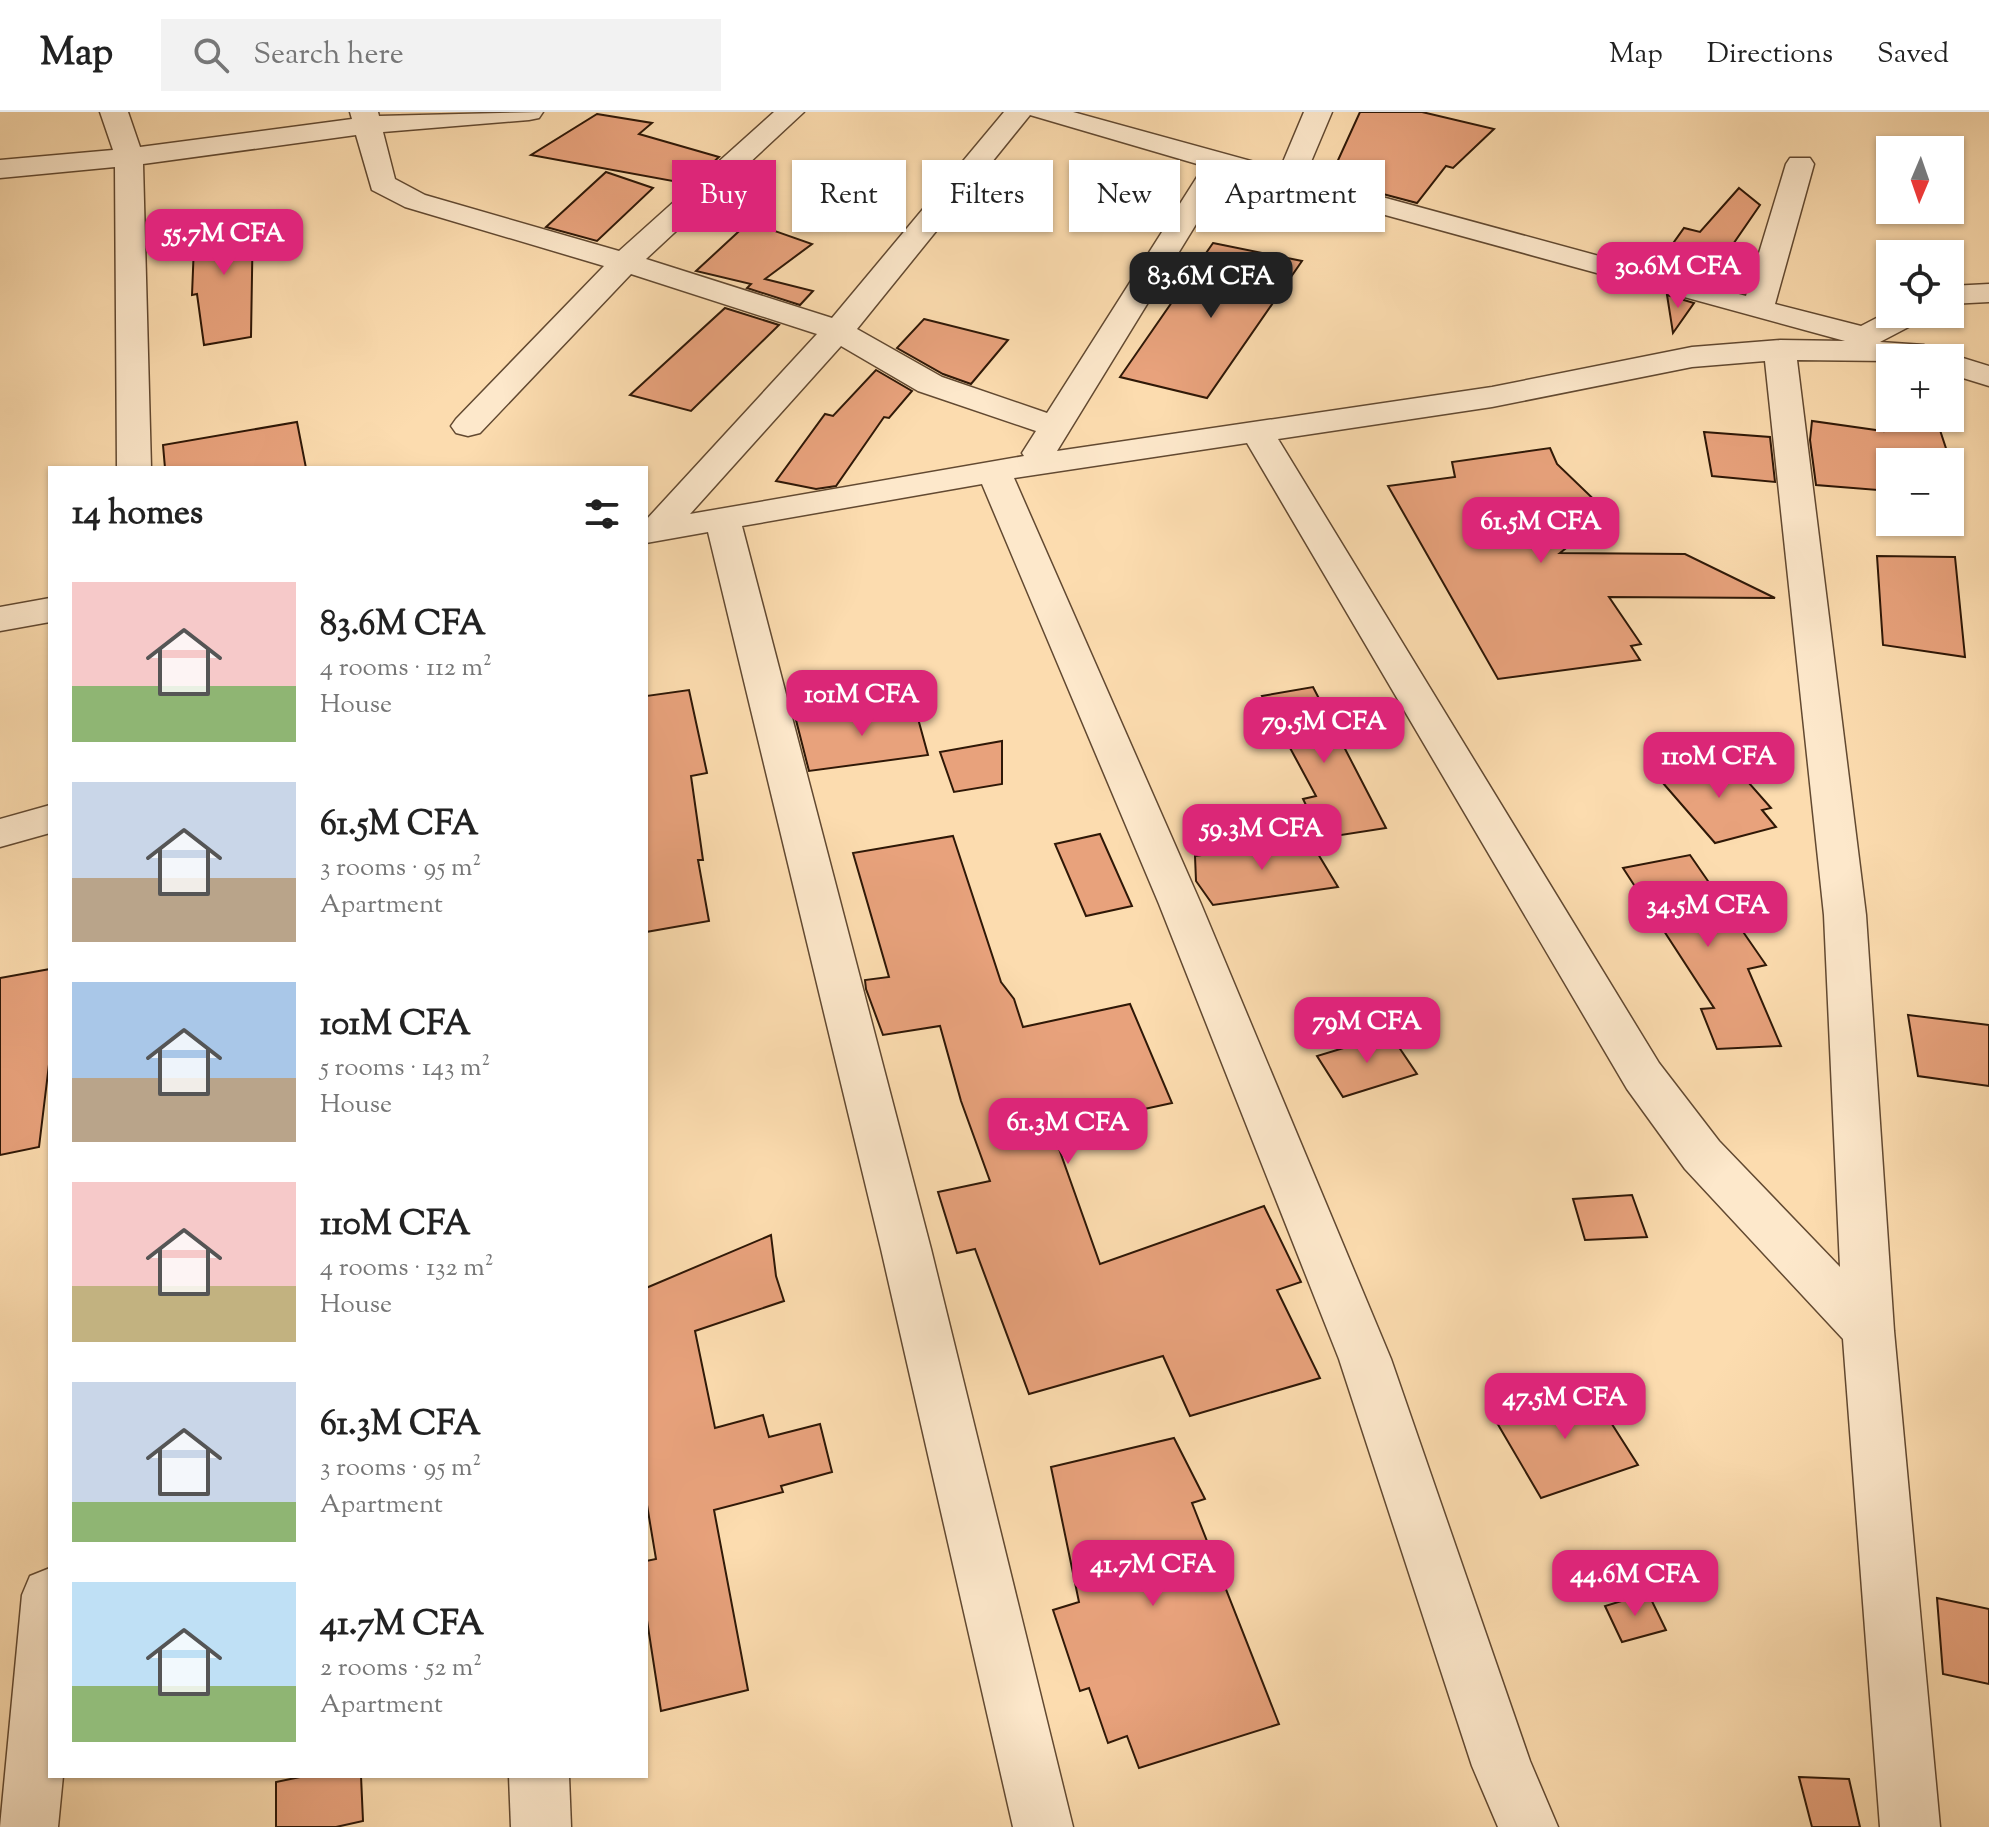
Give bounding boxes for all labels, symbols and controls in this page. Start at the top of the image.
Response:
search box [161,19,721,91]
text: Map [40,28,113,82]
icon: search [189,33,233,77]
text: Search here [253,34,404,77]
text: Map [1609,35,1663,75]
text: Directions [1707,35,1833,75]
text: Saved [1877,35,1949,75]
north arrow [1876,136,1964,224]
map controls [1876,136,1964,536]
chip: Buy [672,160,776,232]
chip: Rent [792,160,906,232]
chip: Filters [922,160,1053,232]
chip: New [1069,160,1180,232]
chip: Apartment [1196,160,1385,232]
pin: 55.7M CFA [132,209,316,277]
text: 55.7M CFA [163,216,285,253]
button: locate [1876,240,1964,328]
pin: 30.6M CFA [1586,242,1770,310]
text: 30.6M CFA [1615,249,1741,286]
pin: 83.6M CFA [1119,252,1303,320]
text: 83.6M CFA [1148,259,1274,296]
button: + [1876,344,1964,432]
button: − [1876,448,1964,536]
text: 14 homes [72,490,203,539]
icon: filters [580,492,624,536]
pin: 61.5M CFA [1449,497,1633,565]
text: 61.5M CFA [1480,504,1602,541]
text: 83.6M CFA [320,601,486,650]
icon: home [136,614,232,710]
text: 4 rooms · 112 m² [320,650,492,687]
pin: 101M CFA [779,670,945,738]
text: 101M CFA [804,677,920,714]
text: House [320,687,392,724]
pin: 79.5M CFA [1232,697,1416,765]
text: 79.5M CFA [1261,704,1387,741]
pin: 110M CFA [1636,732,1802,800]
text: 110M CFA [1661,739,1777,776]
text: 61.5M CFA [320,801,479,850]
pin: 59.3M CFA [1170,804,1354,872]
text: 59.3M CFA [1201,811,1323,848]
icon: home [136,814,232,910]
text: 3 rooms · 95 m² [320,850,481,887]
pin: 34.5M CFA [1616,881,1800,949]
text: Apartment [320,887,443,924]
text: 34.5M CFA [1646,888,1770,925]
pin: 79M CFA [1293,997,1441,1065]
text: 101M CFA [320,1001,471,1050]
text: 79M CFA [1312,1004,1422,1041]
icon: home [136,1014,232,1110]
text: 5 rooms · 143 m² [320,1050,490,1087]
text: House [320,1087,392,1124]
pin: 61.3M CFA [976,1098,1160,1166]
text: 61.3M CFA [1007,1105,1129,1142]
text: 110M CFA [320,1201,471,1250]
icon: home [136,1214,232,1310]
text: 4 rooms · 132 m² [320,1250,494,1287]
text: House [320,1287,392,1324]
pin: 47.5M CFA [1473,1373,1657,1441]
text: 47.5M CFA [1503,1380,1627,1417]
text: 61.3M CFA [320,1401,481,1450]
icon: home [136,1414,232,1510]
text: 3 rooms · 95 m² [320,1450,481,1487]
text: Apartment [320,1487,443,1524]
pin: 41.7M CFA [1061,1540,1245,1608]
text: 41.7M CFA [1090,1547,1216,1584]
pin: 44.6M CFA [1543,1550,1727,1618]
text: 44.6M CFA [1570,1557,1700,1594]
text: 41.7M CFA [320,1601,484,1650]
icon: home [136,1614,232,1710]
text: 2 rooms · 52 m² [320,1650,482,1687]
text: Apartment [320,1687,443,1724]

